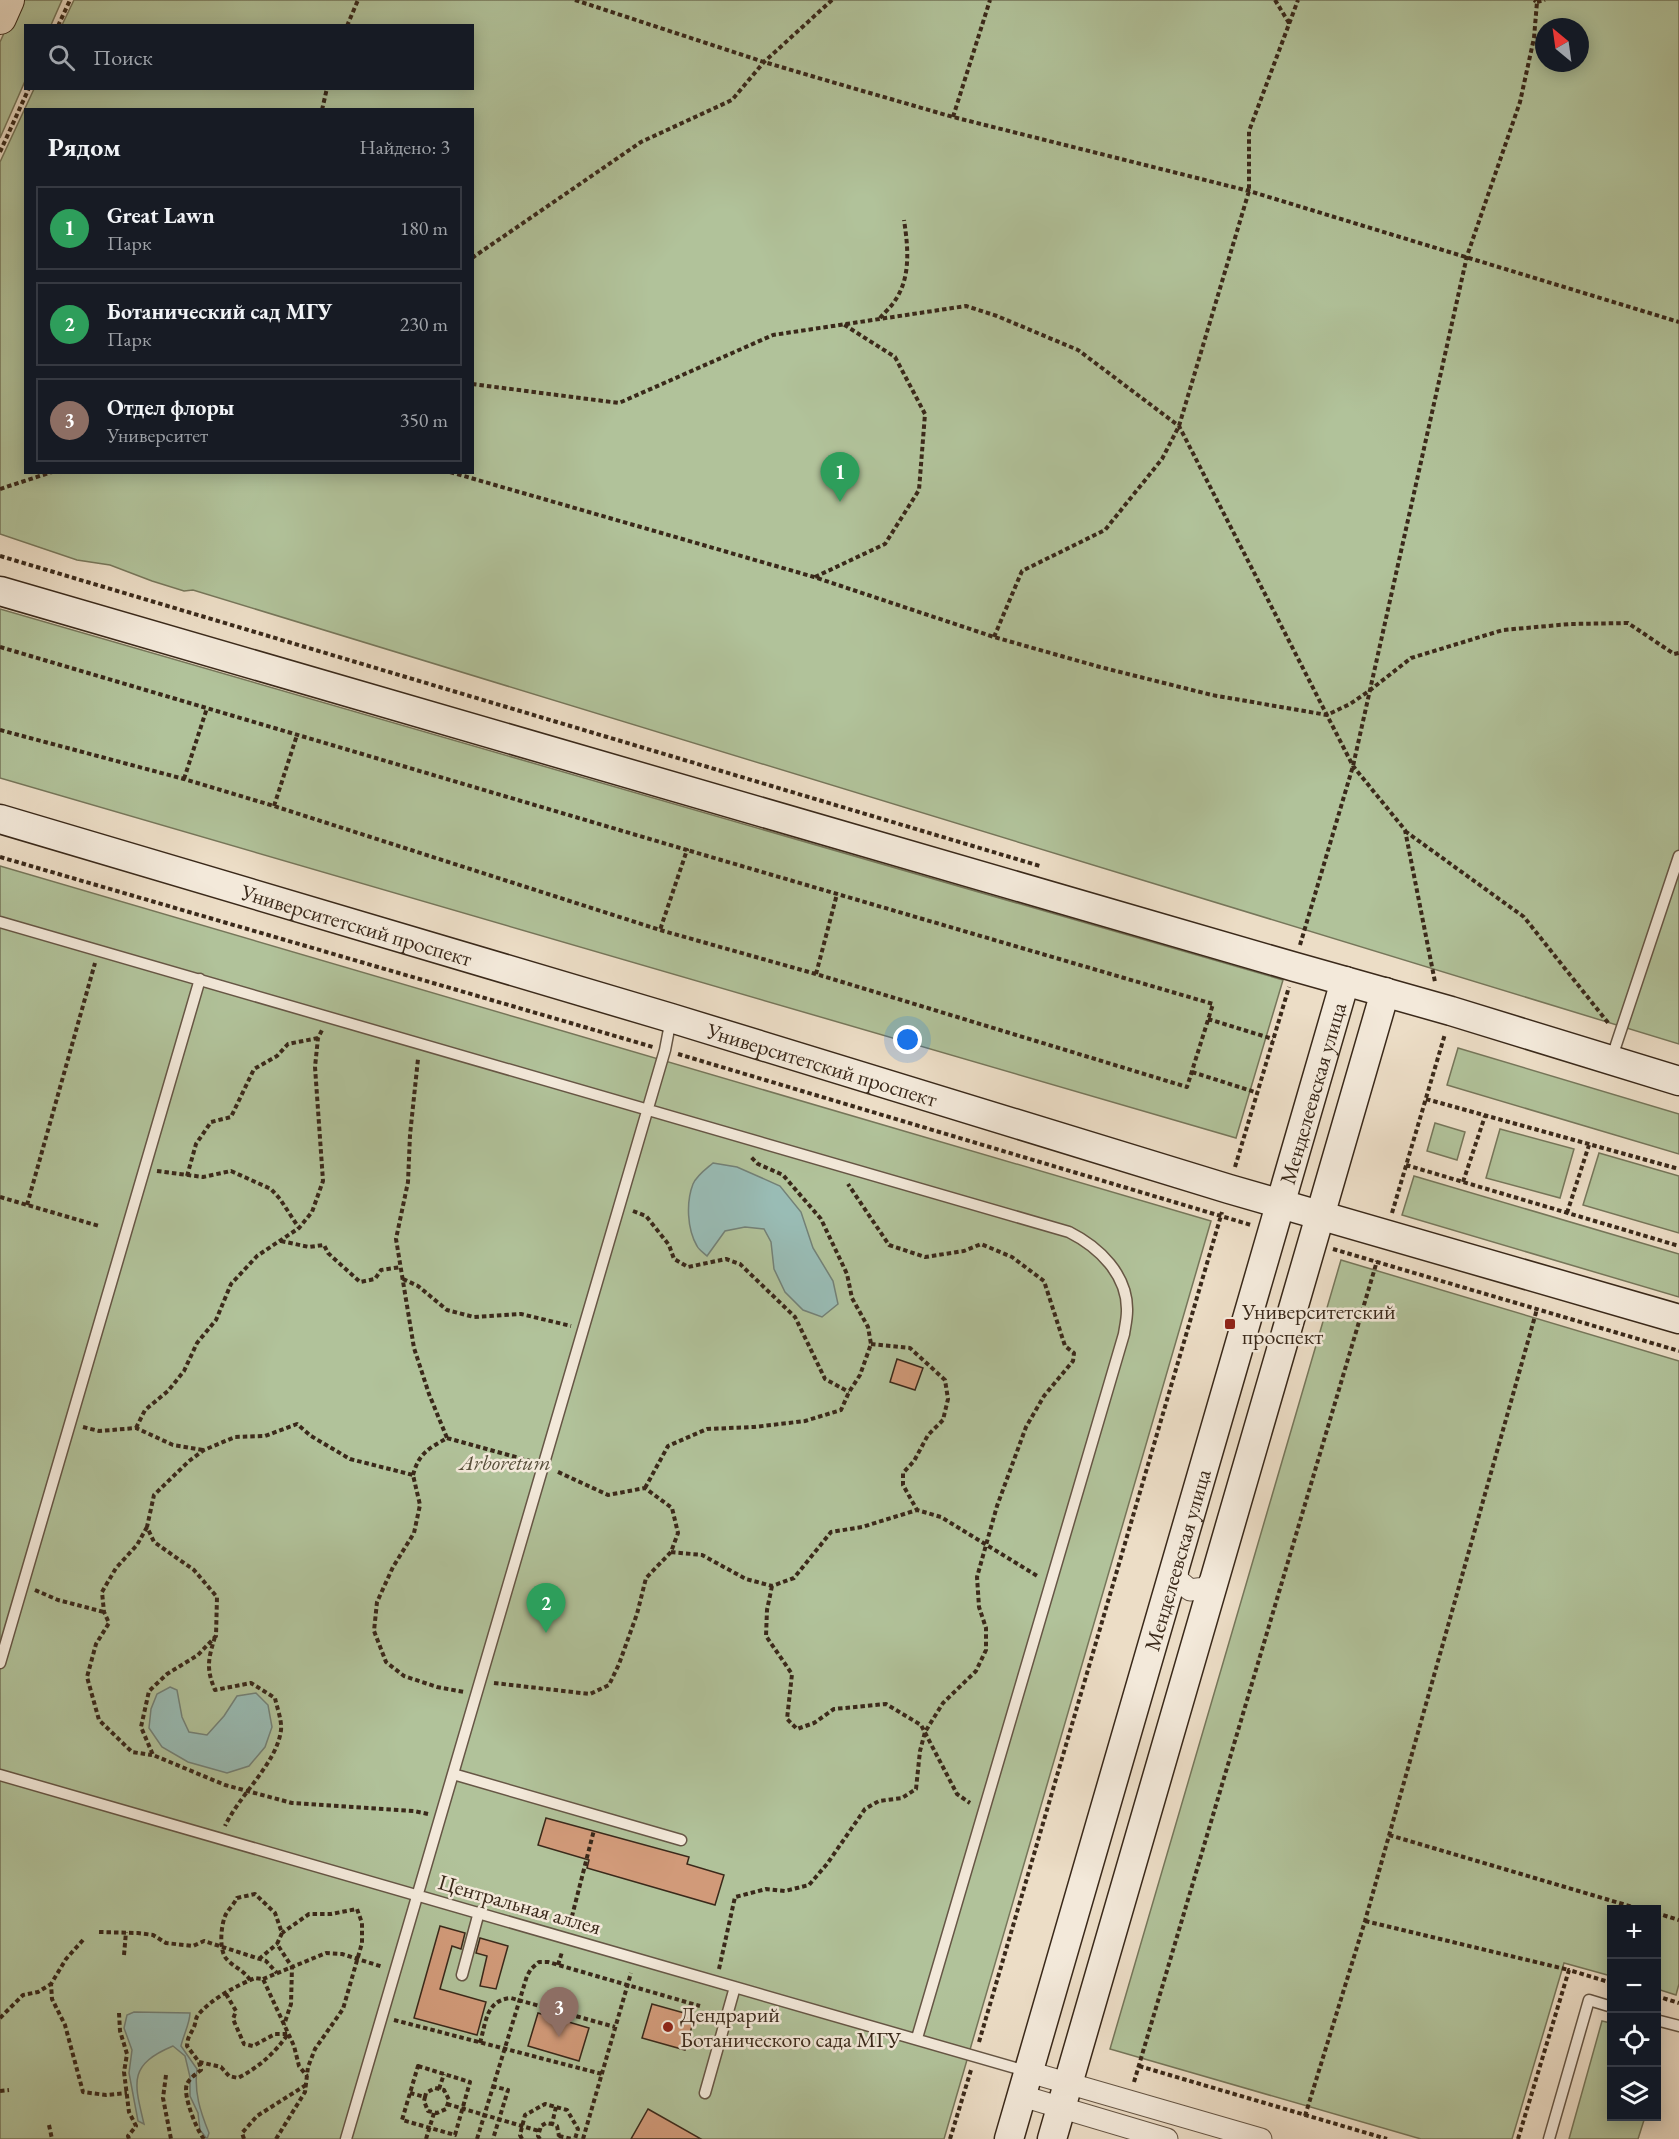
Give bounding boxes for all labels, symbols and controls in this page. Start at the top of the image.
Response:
north arrow [1535,18,1589,72]
search box [24,24,474,90]
icon: search [45,41,78,74]
text: Поиск [93,43,153,72]
text: Рядом [48,130,121,164]
text: Найдено: 3 [359,134,450,160]
text: Great Lawn [107,201,215,230]
text: 1 [64,215,75,241]
text: 180 m [400,215,448,241]
text: Парк [107,230,151,256]
text: Ботанический сад МГУ [107,297,332,326]
text: 2 [64,311,75,337]
text: 230 m [400,311,448,337]
text: Парк [107,326,151,352]
text: Отдел флоры [107,393,234,422]
text: 3 [64,407,75,433]
text: 350 m [400,407,448,433]
text: Университет [107,422,208,448]
pin: 1 [820,452,860,502]
street label: Университетский проспект [237,877,475,973]
street label: Менделеевская улица [1273,999,1353,1188]
street label: Университетский проспект [702,1016,941,1114]
your location [893,1025,922,1054]
place label: Университетский проспект [1241,1297,1396,1351]
marker: Университетский проспект [1223,1317,1237,1331]
park label: Arboretum [457,1448,551,1477]
street label: Менделеевская улица [1137,1465,1218,1654]
pin: 2 [526,1584,566,1633]
street label: Центральная аллея [435,1867,605,1942]
map controls [1607,1905,1661,2121]
button: + [1607,1905,1661,1959]
button: − [1607,1959,1661,2013]
pin: 3 [540,1988,578,2037]
place label: Дендрарий Ботанического сада МГУ [680,2000,901,2054]
button: locate [1607,2013,1661,2067]
marker: Дендрарий Ботанического сада МГУ [661,2020,675,2034]
button: layers [1607,2067,1661,2121]

